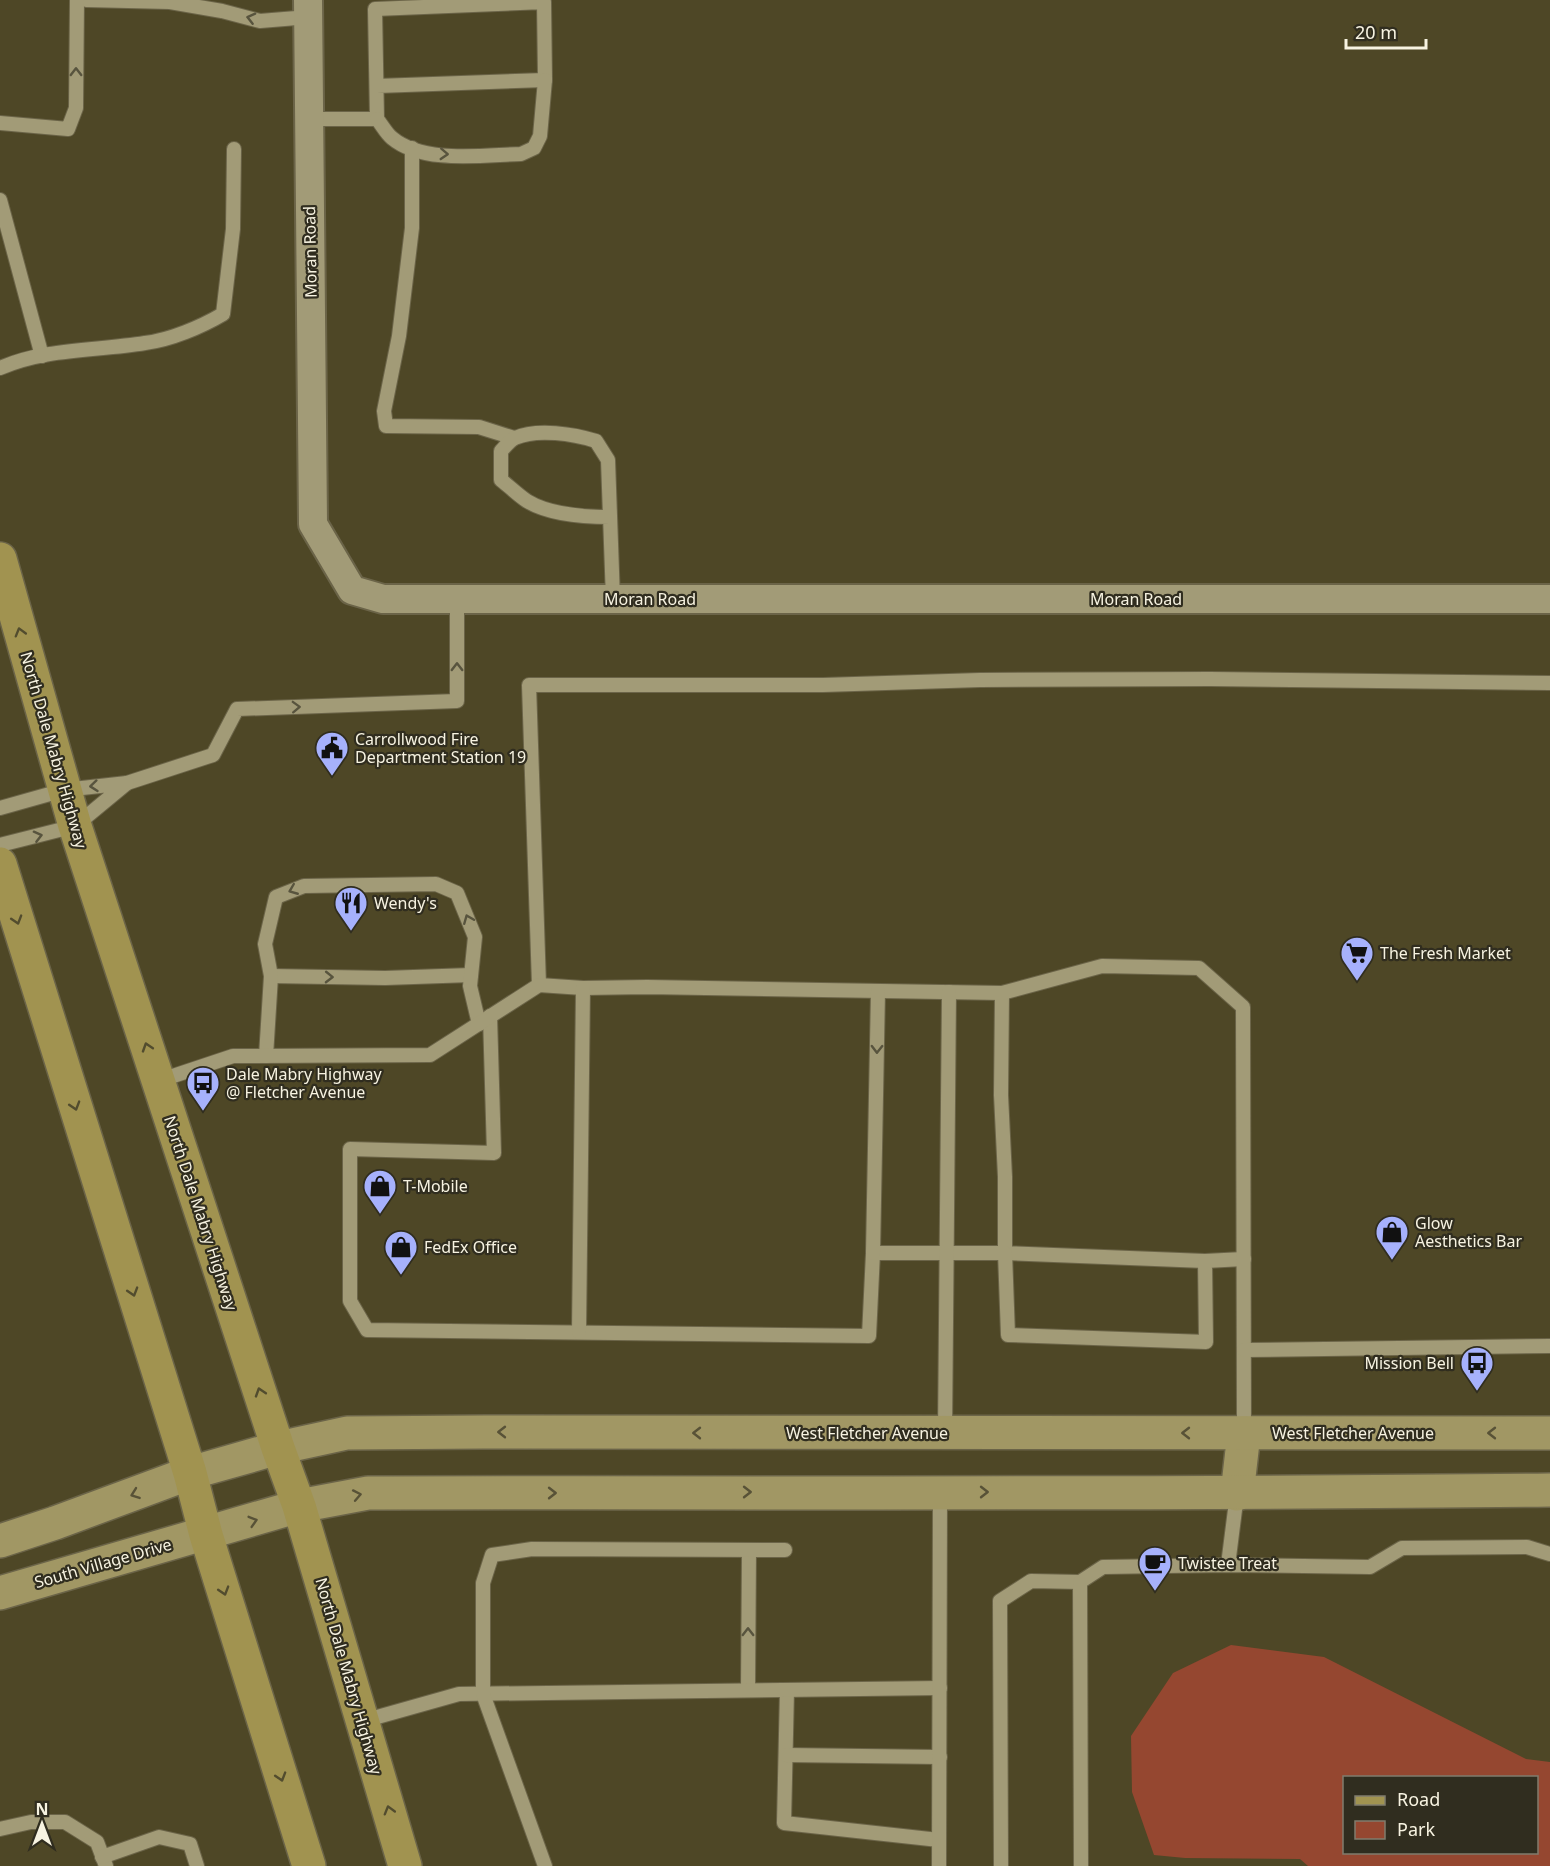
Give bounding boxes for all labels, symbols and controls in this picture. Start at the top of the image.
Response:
scale bar [1346,12,1426,50]
one-way arrow [246,13,256,26]
text: 20 m [1355,20,1397,44]
one-way arrow [70,67,82,76]
one-way arrow [439,148,448,161]
street label: Moran Road [298,206,322,298]
street label: Moran Road [604,588,696,610]
street label: Moran Road [1090,588,1182,610]
one-way arrow [15,627,28,637]
street label: North Dale Mabry Highway [15,649,93,852]
one-way arrow [451,663,463,672]
one-way arrow [291,701,300,713]
place label: Carrollwood Fire Department Station 19 [355,728,526,768]
public building icon: Carrollwood Fire Department Station 19 [314,730,350,777]
one-way arrow [89,780,98,792]
one-way arrow [33,830,43,843]
one-way arrow [288,883,299,895]
restaurant icon: Wendy's [333,885,369,932]
place label: Wendy's [374,892,437,914]
one-way arrow [10,914,23,925]
one-way arrow [463,914,475,925]
supermarket icon: The Fresh Market [1339,935,1375,982]
place label: The Fresh Market [1380,942,1511,964]
one-way arrow [325,971,334,984]
one-way arrow [142,1042,154,1053]
one-way arrow [871,1045,883,1054]
place label: Dale Mabry Highway @ Fletcher Avenue [226,1063,382,1103]
bus stop icon: Dale Mabry Highway @ Fletcher Avenue [185,1065,221,1112]
one-way arrow [68,1100,81,1111]
street label: North Dale Mabry Highway [159,1113,243,1314]
shop icon: T-Mobile [362,1168,398,1215]
place label: T-Mobile [403,1175,468,1197]
place label: Glow Aesthetics Bar [1415,1212,1522,1252]
shop icon: Glow Aesthetics Bar [1374,1214,1410,1261]
shop icon: FedEx Office [383,1229,419,1276]
place label: FedEx Office [424,1236,517,1258]
one-way arrow [126,1286,139,1297]
bus stop icon: Mission Bell [1459,1345,1495,1392]
place label: Mission Bell [1364,1352,1454,1374]
one-way arrow [254,1387,267,1398]
street label: West Fletcher Avenue [786,1422,948,1444]
street label: West Fletcher Avenue [1272,1422,1434,1444]
one-way arrow [497,1426,506,1438]
one-way arrow [692,1426,701,1439]
one-way arrow [1181,1427,1190,1439]
one-way arrow [1487,1427,1496,1439]
one-way arrow [130,1486,141,1499]
one-way arrow [742,1486,751,1498]
one-way arrow [979,1486,988,1498]
one-way arrow [547,1487,556,1499]
one-way arrow [352,1489,362,1502]
one-way arrow [247,1516,258,1528]
street label: South Village Drive [32,1533,174,1593]
cafe icon: Twistee Treat [1137,1545,1173,1592]
place label: Twistee Treat [1178,1552,1277,1574]
street label: North Dale Mabry Highway [310,1575,388,1778]
one-way arrow [217,1585,229,1596]
one-way arrow [742,1627,754,1636]
one-way arrow [274,1771,287,1782]
legend [1343,1776,1538,1854]
text: Road [1397,1787,1440,1811]
north arrow [12,1794,72,1854]
text: N [35,1798,49,1820]
one-way arrow [384,1805,396,1816]
text: Park [1397,1817,1435,1841]

